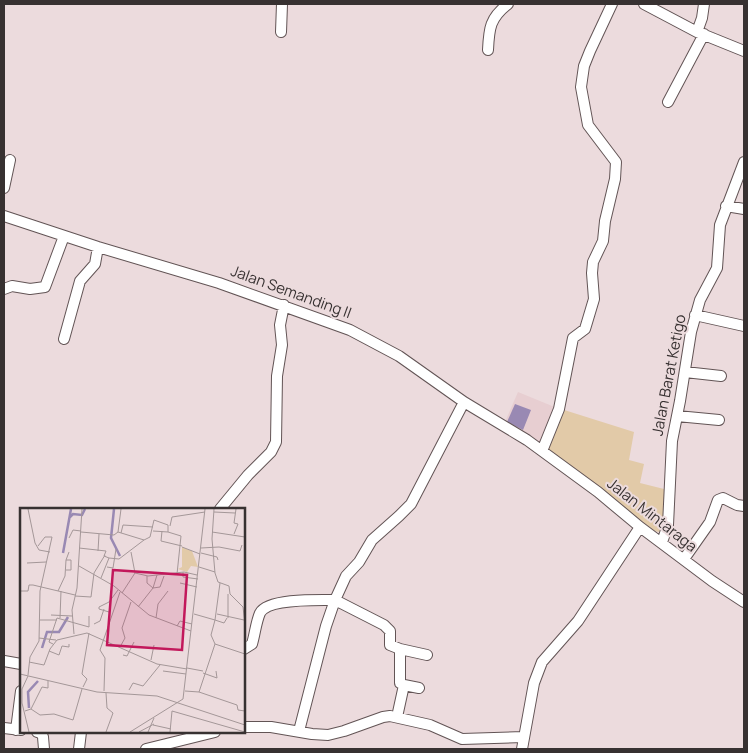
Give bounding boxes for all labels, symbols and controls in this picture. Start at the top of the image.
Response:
street label: Jalan Semanding II [228,260,354,323]
street label: Jalan Barat Ketigo [646,312,691,437]
street label: Jalan Mintaraga [603,473,702,556]
inset map [20,508,245,733]

